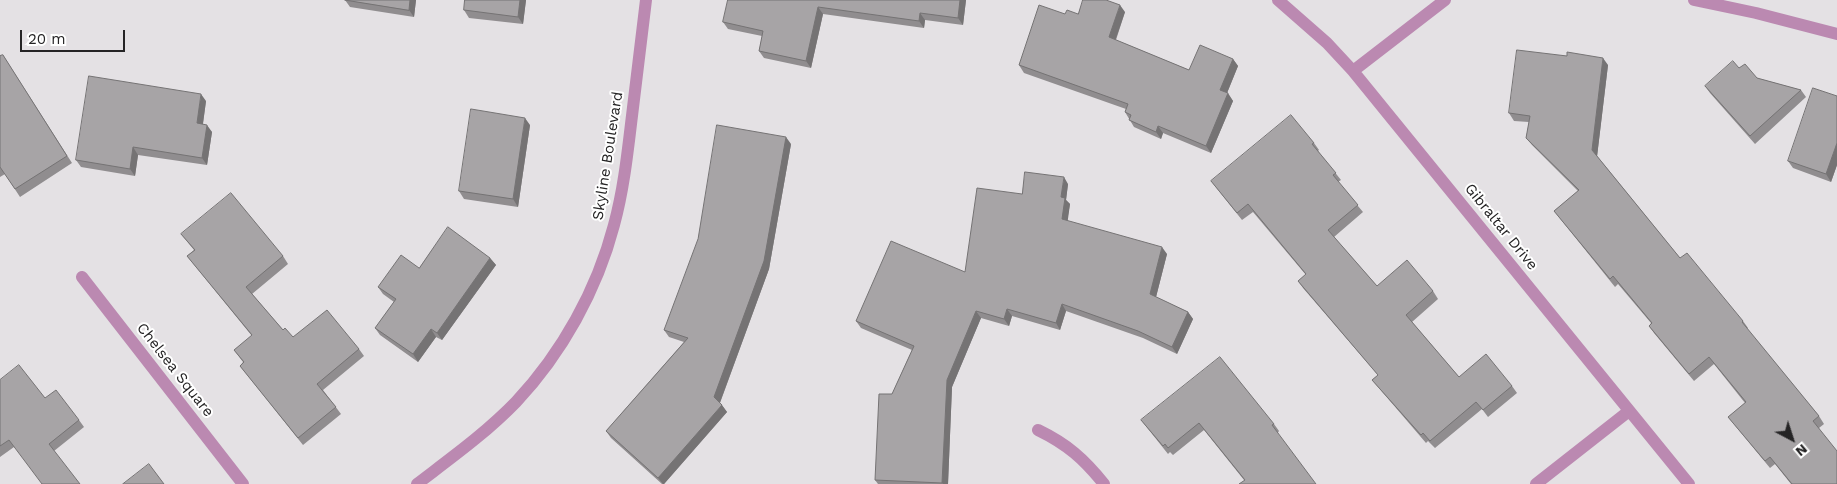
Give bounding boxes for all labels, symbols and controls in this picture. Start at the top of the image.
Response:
scale bar [22,20,128,52]
text: 20 m [28,30,66,48]
street label: Skyline Boulevard [589,90,627,222]
street label: Gibraltar Drive [1461,180,1541,274]
street label: Chelsea Square [133,319,217,421]
north arrow [1767,414,1817,464]
text: N [1793,441,1811,460]

